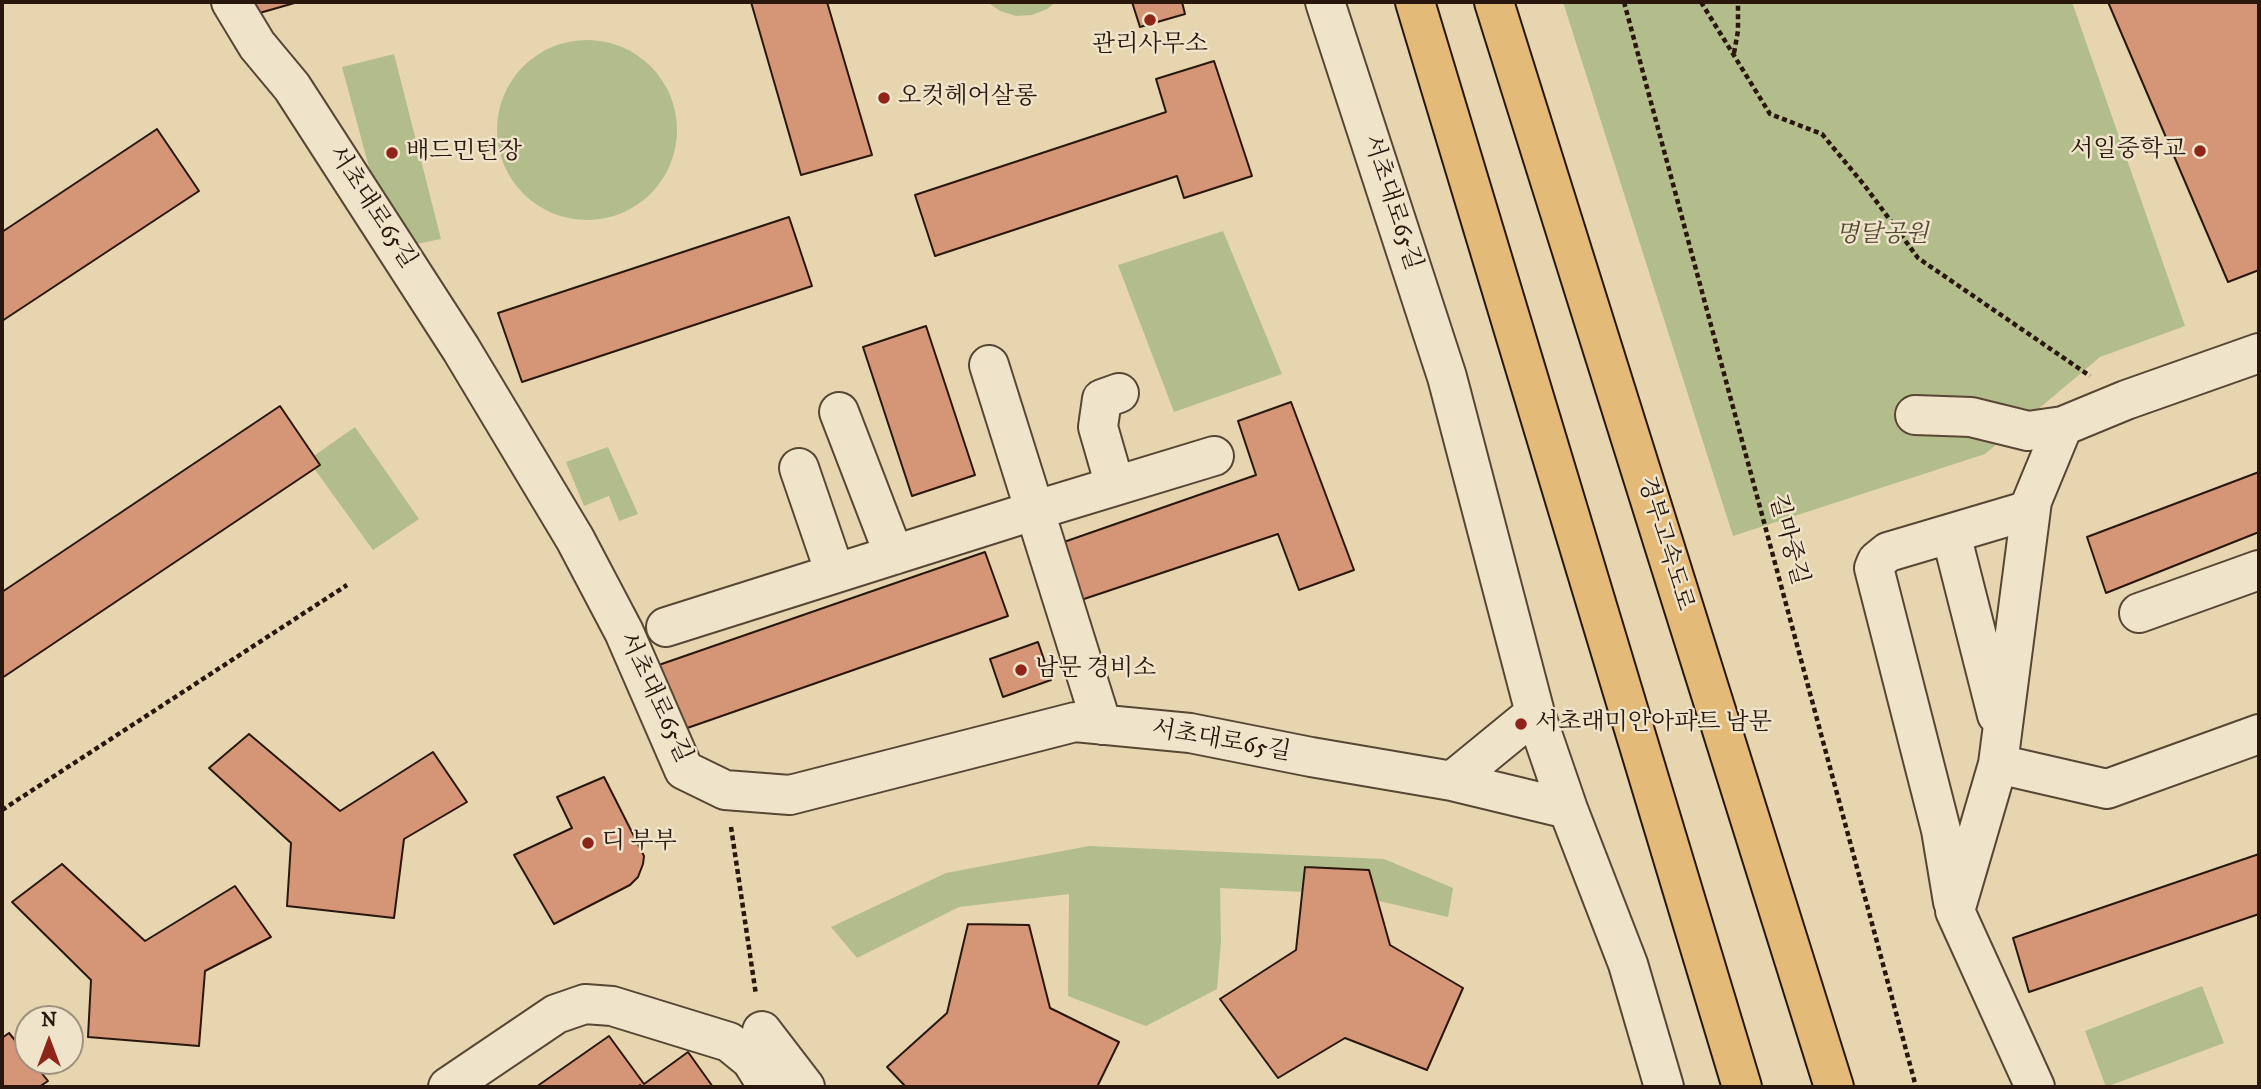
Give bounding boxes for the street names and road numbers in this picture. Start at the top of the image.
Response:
street label: 서초대로65길 [1356,132,1426,274]
street label: 서초대로65길 [321,141,421,275]
street label: 경부고속도로 [1630,473,1698,615]
street label: 길마중길 [1761,491,1813,589]
street label: 서초대로65길 [611,628,697,768]
street label: 서초대로65길 [1149,716,1293,768]

